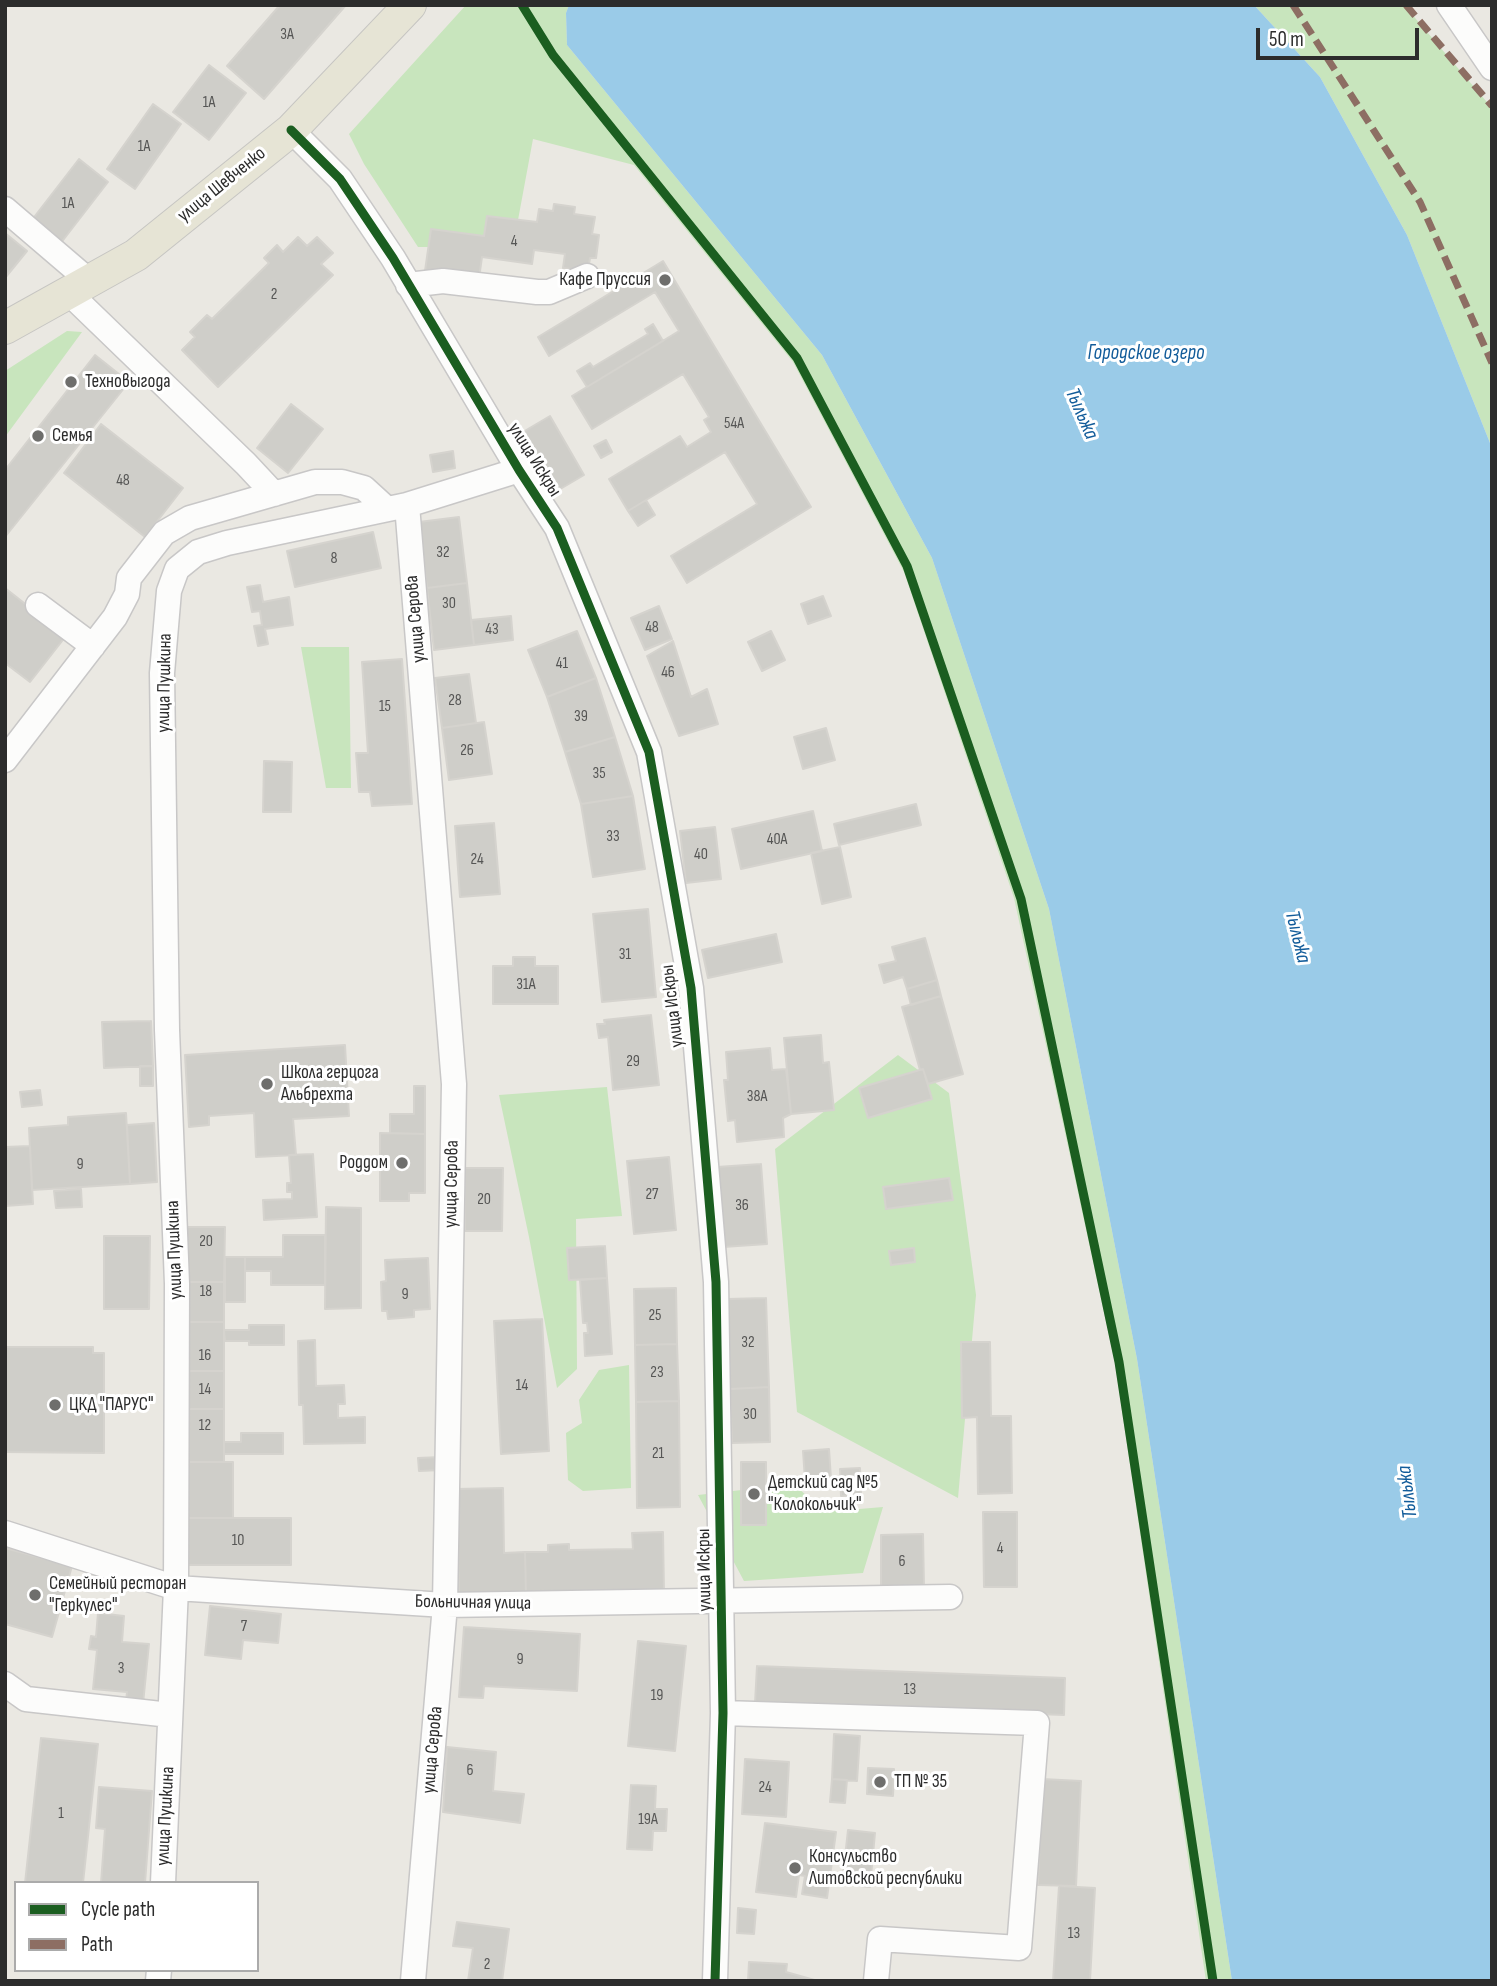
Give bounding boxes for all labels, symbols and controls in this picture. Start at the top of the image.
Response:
scale bar [1259,14,1422,58]
house number: 3А [280,25,294,45]
text: 50 m [1269,27,1304,52]
house number: 1А [203,93,215,113]
house number: 1А [138,137,150,157]
street label: улица Шевченко [173,143,271,227]
house number: 1А [62,194,74,214]
house number: 4 [511,232,517,252]
place label: Кафе Пруссия [559,269,651,291]
marker: Кафе Пруссия [657,272,673,288]
house number: 2 [271,285,277,305]
water label: Городское озеро [1087,341,1205,367]
place label: Техновыгода [85,371,171,393]
marker: Техновыгода [63,374,79,390]
water label: Тыльжа [1059,385,1103,443]
house number: 54А [724,414,744,434]
street label: улица Искры [502,419,566,501]
place label: Семья [52,425,93,447]
marker: Семья [30,428,46,444]
house number: 48 [116,471,130,491]
house number: 32 [436,543,450,563]
house number: 8 [330,549,338,569]
street label: улица Серова [401,574,431,664]
house number: 30 [442,594,456,614]
house number: 48 [645,618,659,638]
house number: 43 [485,620,499,640]
street label: улица Пушкина [153,633,177,733]
house number: 41 [556,654,568,674]
house number: 46 [661,663,675,683]
house number: 28 [448,691,462,711]
house number: 15 [379,697,391,717]
house number: 39 [574,707,588,727]
house number: 26 [460,741,474,761]
house number: 35 [592,764,606,784]
house number: 33 [606,827,620,847]
house number: 40А [767,830,787,850]
house number: 40 [694,845,708,865]
house number: 24 [470,850,484,870]
water label: Тыльжа [1278,908,1316,966]
house number: 31 [619,945,631,965]
street label: улица Искры [657,963,689,1049]
house number: 31А [516,975,536,995]
house number: 29 [626,1052,640,1072]
place label: Школа герцога Альбрехта [281,1062,379,1106]
marker: Школа герцога Альбрехта [259,1076,275,1092]
house number: 38А [747,1087,767,1107]
street label: улица Серова [440,1140,464,1228]
place label: Роддом [339,1152,388,1174]
house number: 9 [76,1155,84,1175]
marker: Роддом [394,1155,410,1171]
house number: 27 [645,1185,659,1205]
house number: 20 [477,1190,491,1210]
house number: 36 [735,1196,749,1216]
street label: улица Пушкина [162,1200,188,1300]
house number: 20 [199,1232,213,1252]
house number: 18 [200,1282,212,1302]
house number: 9 [401,1285,409,1305]
house number: 25 [648,1306,662,1326]
house number: 32 [741,1333,755,1353]
house number: 16 [199,1346,211,1366]
house number: 23 [650,1363,664,1383]
house number: 14 [516,1376,528,1396]
house number: 14 [199,1380,211,1400]
place label: ЦКД "ПАРУС" [69,1394,153,1416]
marker: ЦКД "ПАРУС" [47,1397,63,1413]
house number: 30 [743,1405,757,1425]
house number: 12 [199,1416,211,1436]
house number: 21 [652,1444,664,1464]
water label: Тыльжа [1392,1464,1424,1520]
place label: Детский сад №5 "Колокольчик" [768,1472,878,1516]
marker: Детский сад №5 "Колокольчик" [746,1486,762,1502]
street label: улица Искры [693,1528,717,1612]
house number: 10 [232,1531,244,1551]
house number: 4 [997,1539,1003,1559]
house number: 6 [898,1552,906,1572]
place label: Семейный ресторан "Геркулес" [49,1573,186,1617]
marker: Семейный ресторан "Геркулес" [27,1587,43,1603]
street label: Больничная улица [415,1591,531,1615]
house number: 7 [241,1617,247,1637]
house number: 9 [516,1650,524,1670]
house number: 3 [118,1659,124,1679]
house number: 13 [904,1680,916,1700]
house number: 19 [651,1686,663,1706]
street label: улица Серова [418,1705,448,1795]
house number: 6 [466,1761,474,1781]
street label: улица Пушкина [152,1766,180,1866]
place label: ТП № 35 [894,1771,947,1793]
marker: ТП № 35 [872,1774,888,1790]
house number: 24 [758,1778,772,1798]
house number: 1 [58,1804,64,1824]
house number: 19А [638,1810,658,1830]
place label: Консульство Литовской республики [809,1846,962,1890]
marker: Консульство Литовской республики [787,1860,803,1876]
legend [14,1881,259,1972]
text: Cycle path [81,1897,155,1922]
house number: 13 [1068,1924,1080,1944]
text: Path [81,1932,113,1957]
house number: 2 [484,1955,490,1975]

